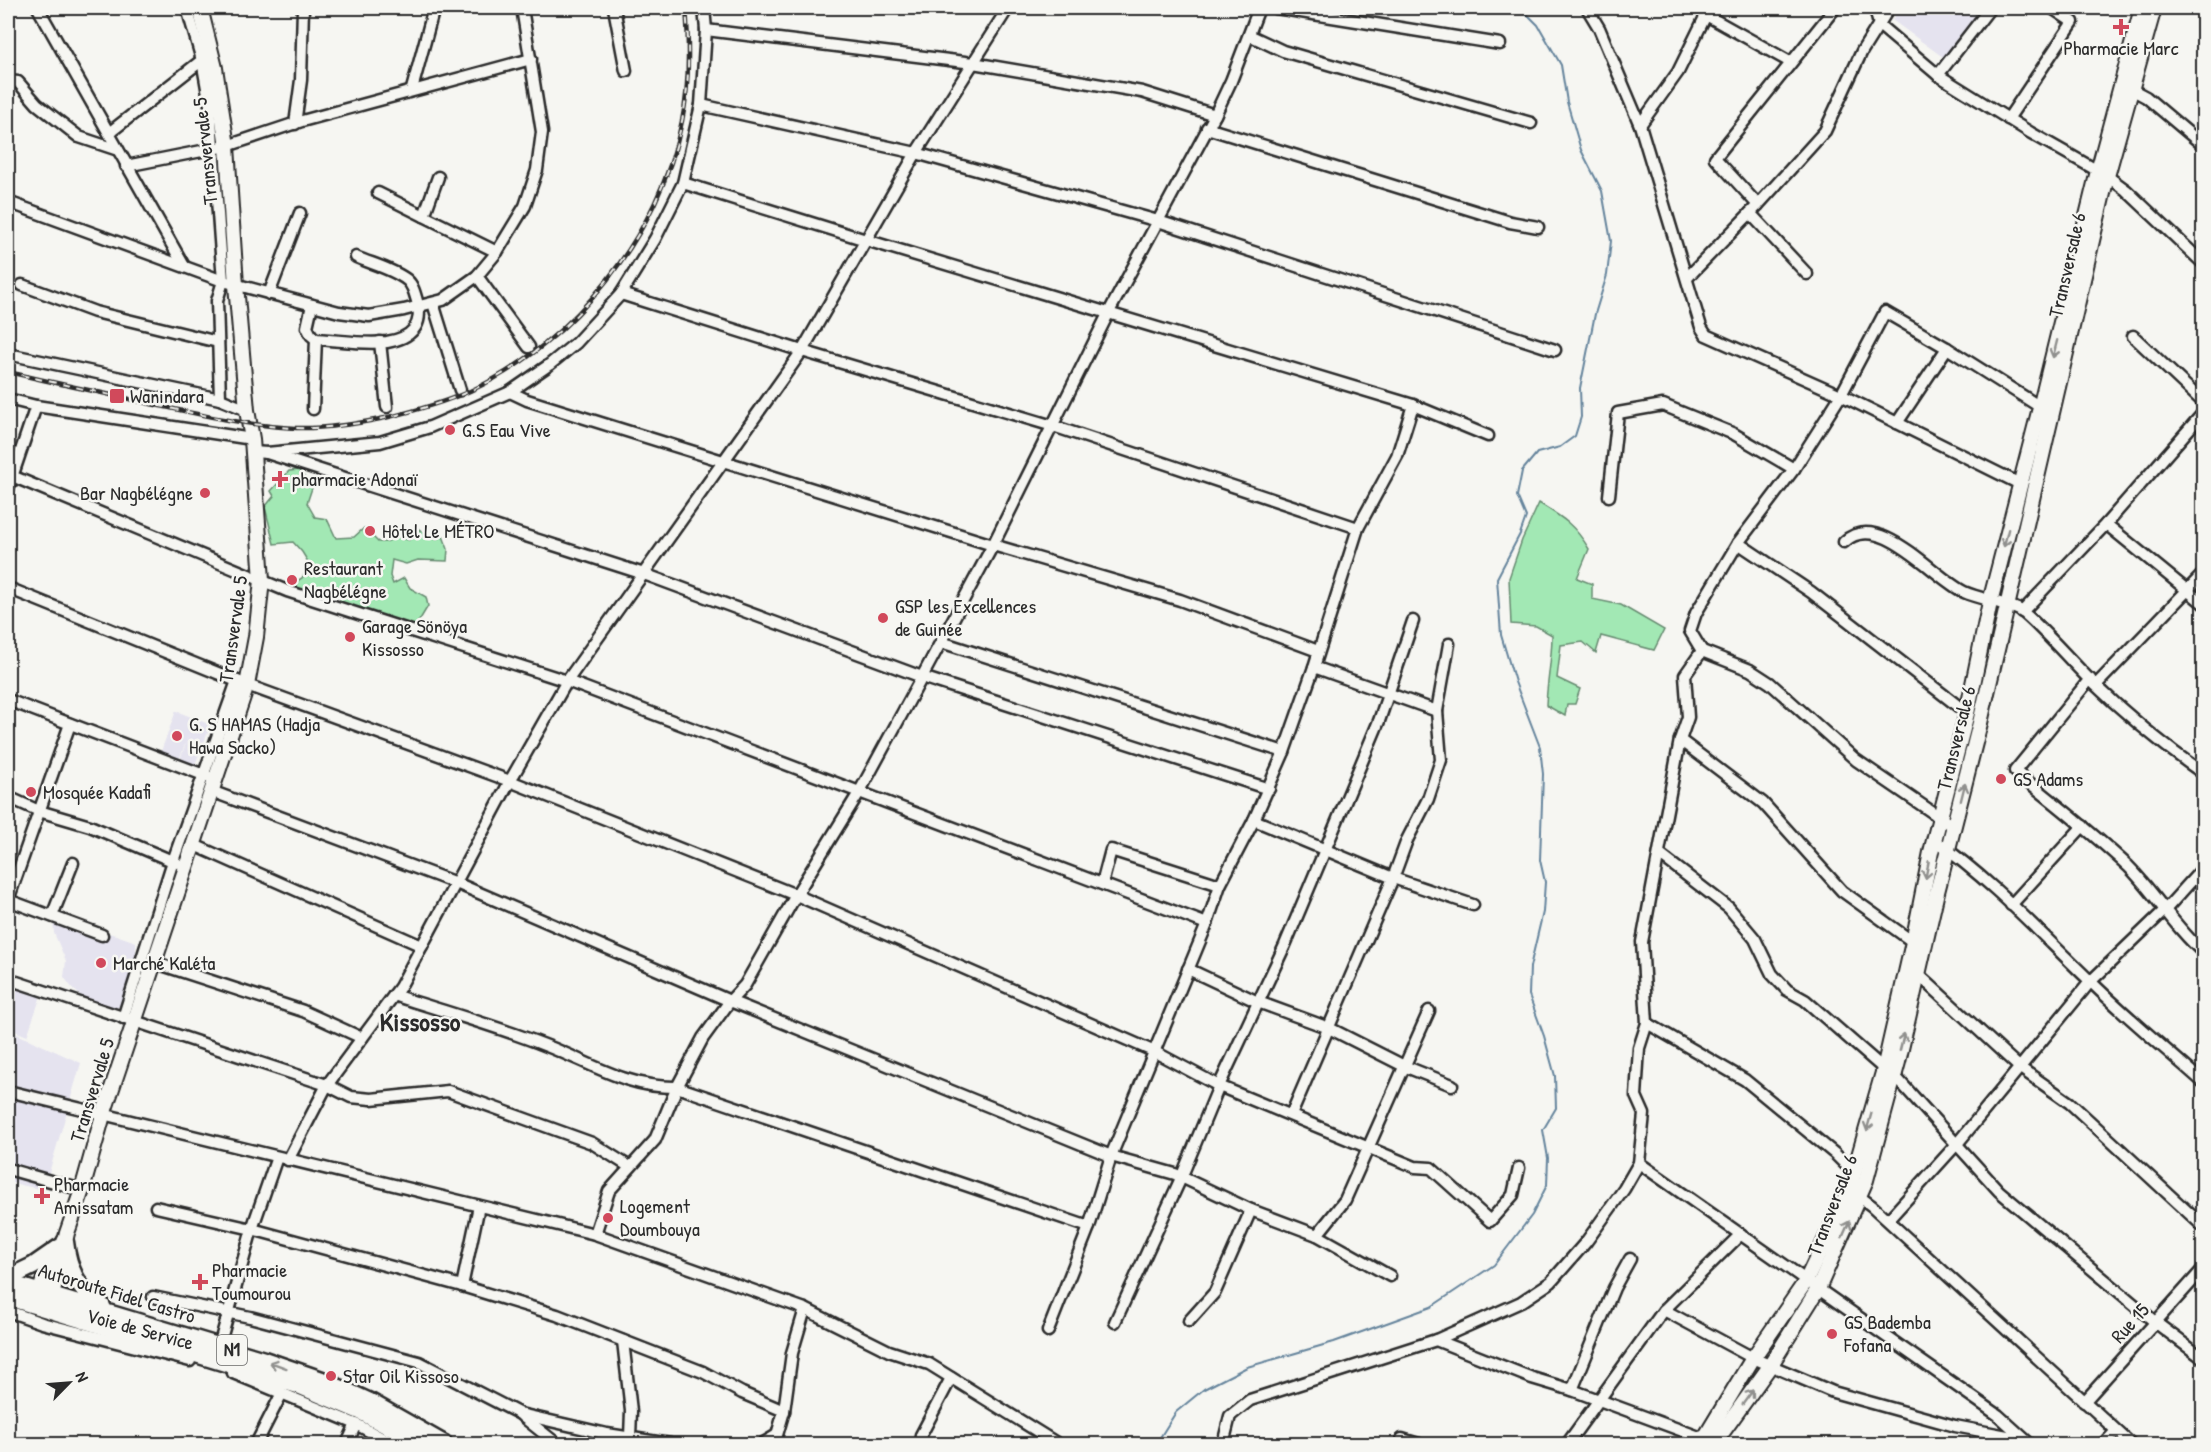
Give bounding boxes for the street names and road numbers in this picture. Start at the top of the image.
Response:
street label: Transvervale 5 [185,96,224,206]
street label: Transversale 6 [2041,210,2092,320]
street label: Transvervale 5 [212,573,253,684]
street label: Transversale 6 [1930,683,1982,793]
street label: Transvervale 5 [63,1034,120,1145]
street label: Transversale 6 [1800,1150,1863,1259]
street label: Autoroute Fidel Castro [35,1256,199,1329]
street label: Rue 15 [2104,1296,2155,1349]
street label: Voie de Service [84,1301,197,1356]
road number: N1 [217,1335,247,1365]

